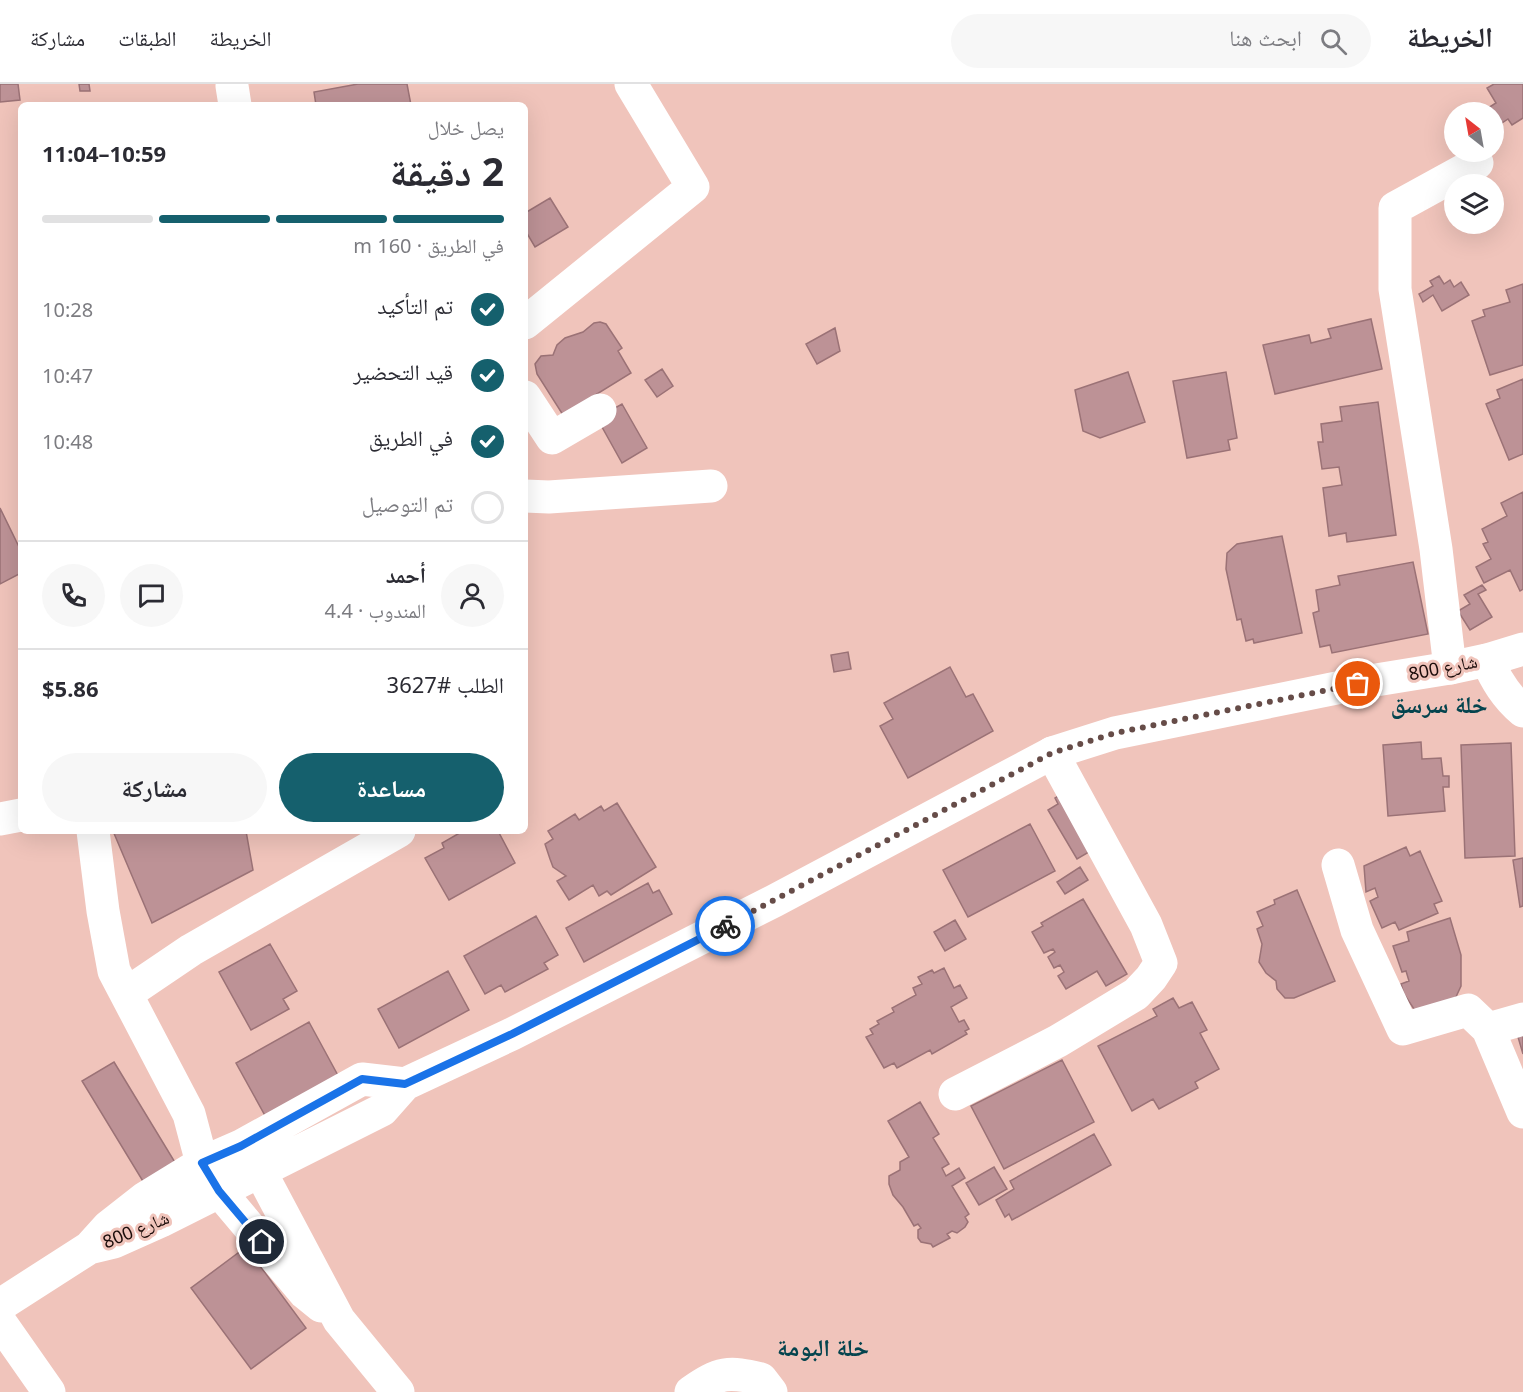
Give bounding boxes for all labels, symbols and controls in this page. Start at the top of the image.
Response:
search box [951,14,1371,68]
text: الخريطة [1407,17,1493,55]
text: ابحث هنا [1229,22,1302,52]
text: مشاركة [30,24,85,52]
text: الطبقات [118,24,177,52]
text: الخريطة [210,24,271,52]
icon: search [1317,25,1350,58]
north arrow [1444,102,1504,162]
map controls [1444,102,1504,234]
text: يصل خلال [428,114,504,141]
text: 10:59–11:04 [42,138,166,168]
text: 2 دقيقة [390,144,504,197]
button: layers [1444,174,1504,234]
text: في الطريق · 160 m [353,232,504,259]
text: تم التأكيد [377,290,453,320]
icon: check [471,293,504,326]
text: 10:28 [42,296,93,323]
text: قيد التحضير [353,356,453,386]
icon: check [471,359,504,392]
text: 10:47 [42,362,93,389]
text: في الطريق [369,422,453,452]
icon: check [471,425,504,458]
text: 10:48 [42,428,93,455]
text: تم التوصيل [362,488,453,518]
text: أحمد [386,559,426,589]
button: phone [42,564,105,627]
button: chat [120,564,183,627]
button: person [441,564,504,627]
text: المندوب · 4.4 [325,597,426,624]
street label: شارع 800 [1406,649,1479,685]
pin [1332,658,1383,709]
icon: bag [1341,667,1374,700]
text: الطلب #3627 [387,669,504,699]
text: $5.86 [42,673,99,703]
district label: خلة سرسق [1390,687,1488,720]
button: مشاركة [42,753,267,822]
button: مساعدة [279,753,504,822]
courier [695,896,755,956]
icon: bike [709,910,742,943]
street label: شارع 800 [99,1205,172,1253]
pin [236,1216,287,1267]
icon: home [245,1225,278,1258]
district label: خلة البومة [777,1330,869,1363]

